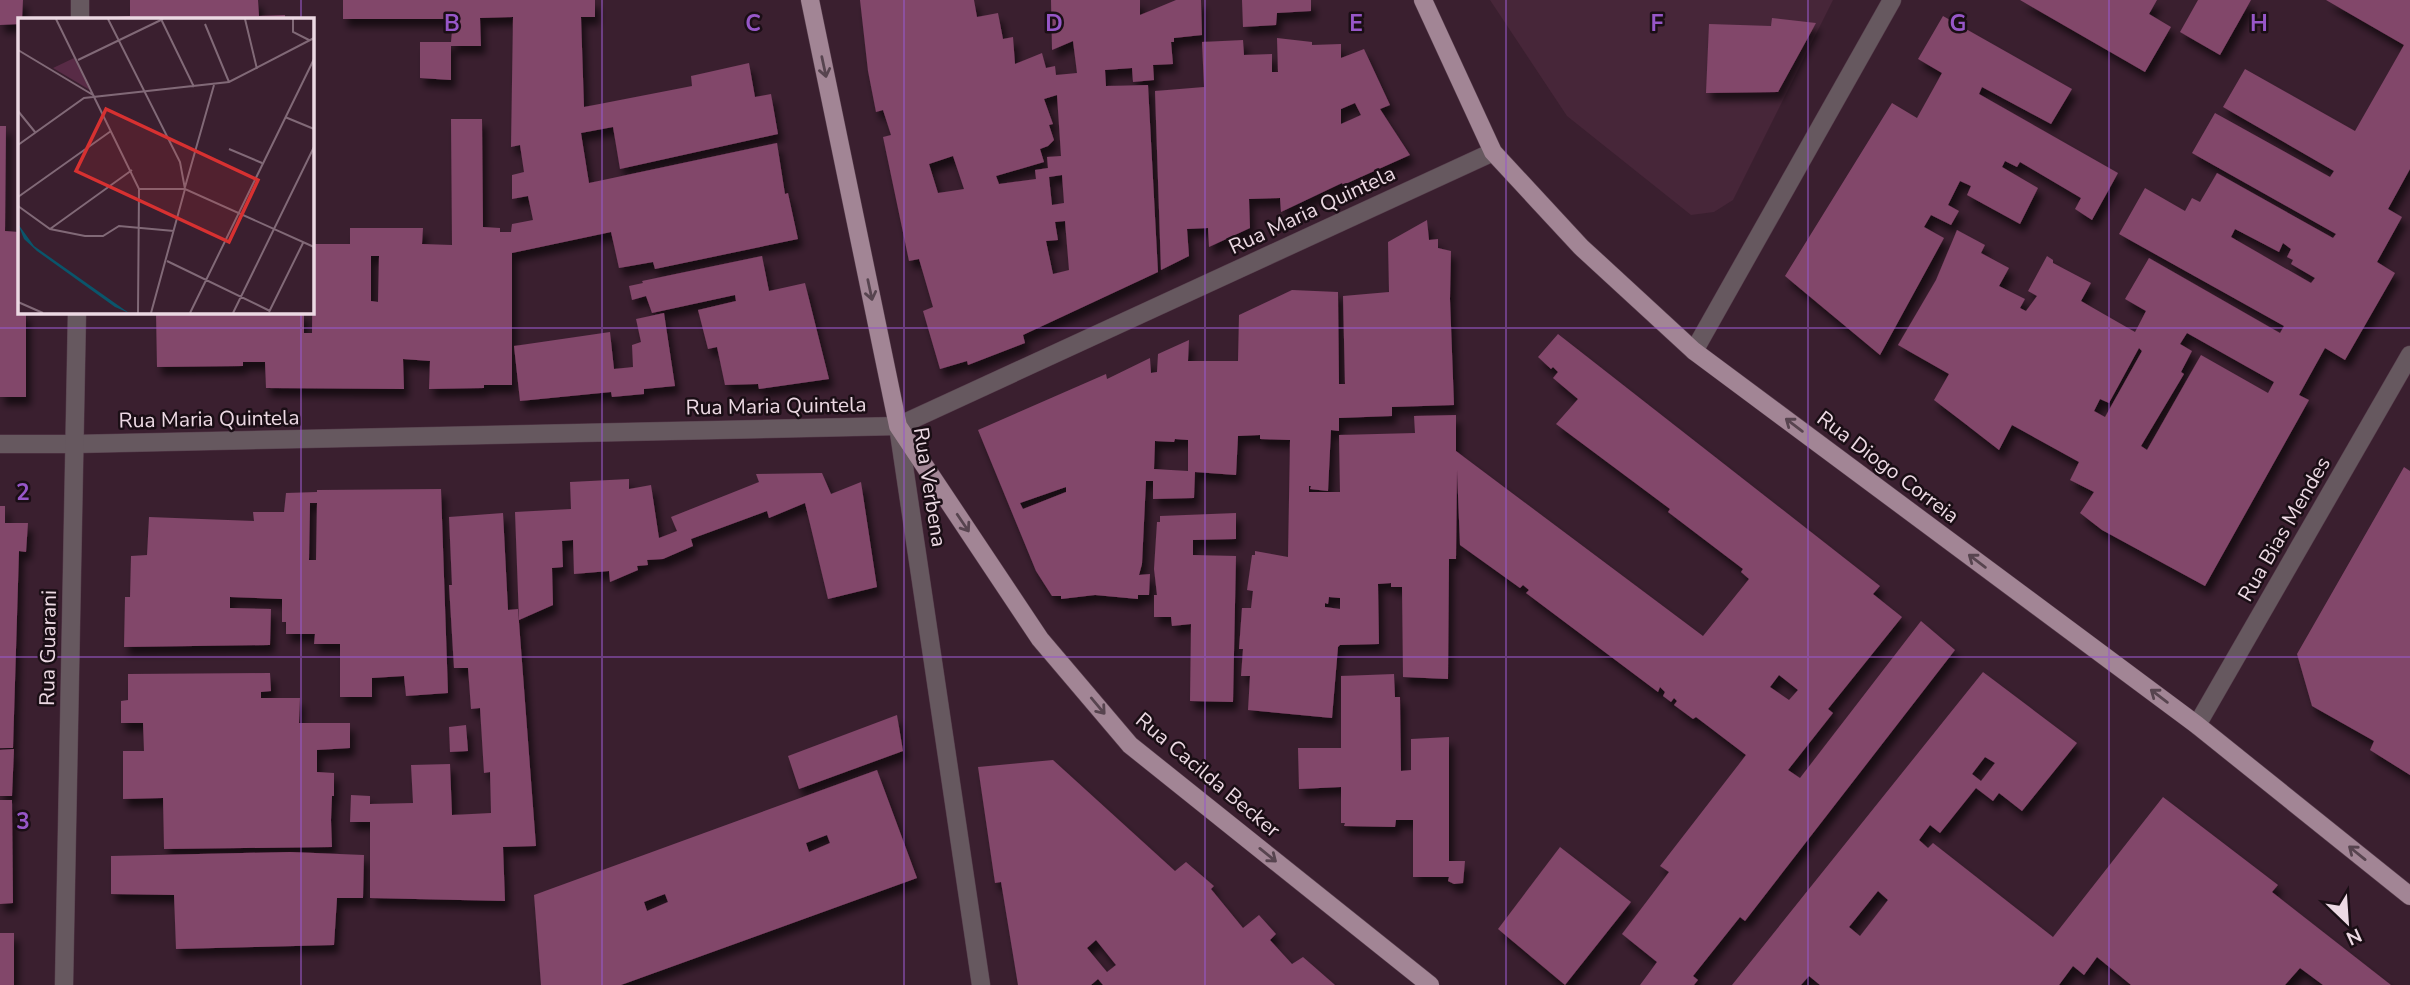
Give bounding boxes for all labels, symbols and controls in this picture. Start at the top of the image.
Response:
text: B [444,8,460,39]
text: C [745,8,761,39]
text: D [1045,8,1063,39]
text: E [1349,8,1363,39]
text: F [1651,8,1664,39]
text: G [1950,8,1966,39]
text: H [2250,8,2268,39]
inset map [18,18,313,313]
one-way arrow [817,55,831,78]
street label: Rua Maria Quintela [1224,159,1400,261]
one-way arrow [863,278,877,301]
street label: Rua Maria Quintela [685,390,867,422]
street label: Rua Maria Quintela [118,403,300,435]
street label: Rua Diogo Correia [1811,404,1965,530]
one-way arrow [1785,418,1804,433]
street label: Rua Verbena [907,425,953,549]
street label: Rua Bias Mendes [2231,452,2337,606]
text: 2 [16,477,30,508]
one-way arrow [956,513,970,532]
one-way arrow [1967,554,1986,569]
street label: Rua Guarani [33,590,63,706]
one-way arrow [2150,689,2169,704]
one-way arrow [1090,697,1105,715]
street label: Rua Cacilda Becker [1130,706,1287,844]
text: 3 [16,806,30,837]
one-way arrow [2348,845,2366,860]
one-way arrow [1259,848,1277,863]
north arrow [2312,887,2382,957]
text: N [2342,922,2366,951]

